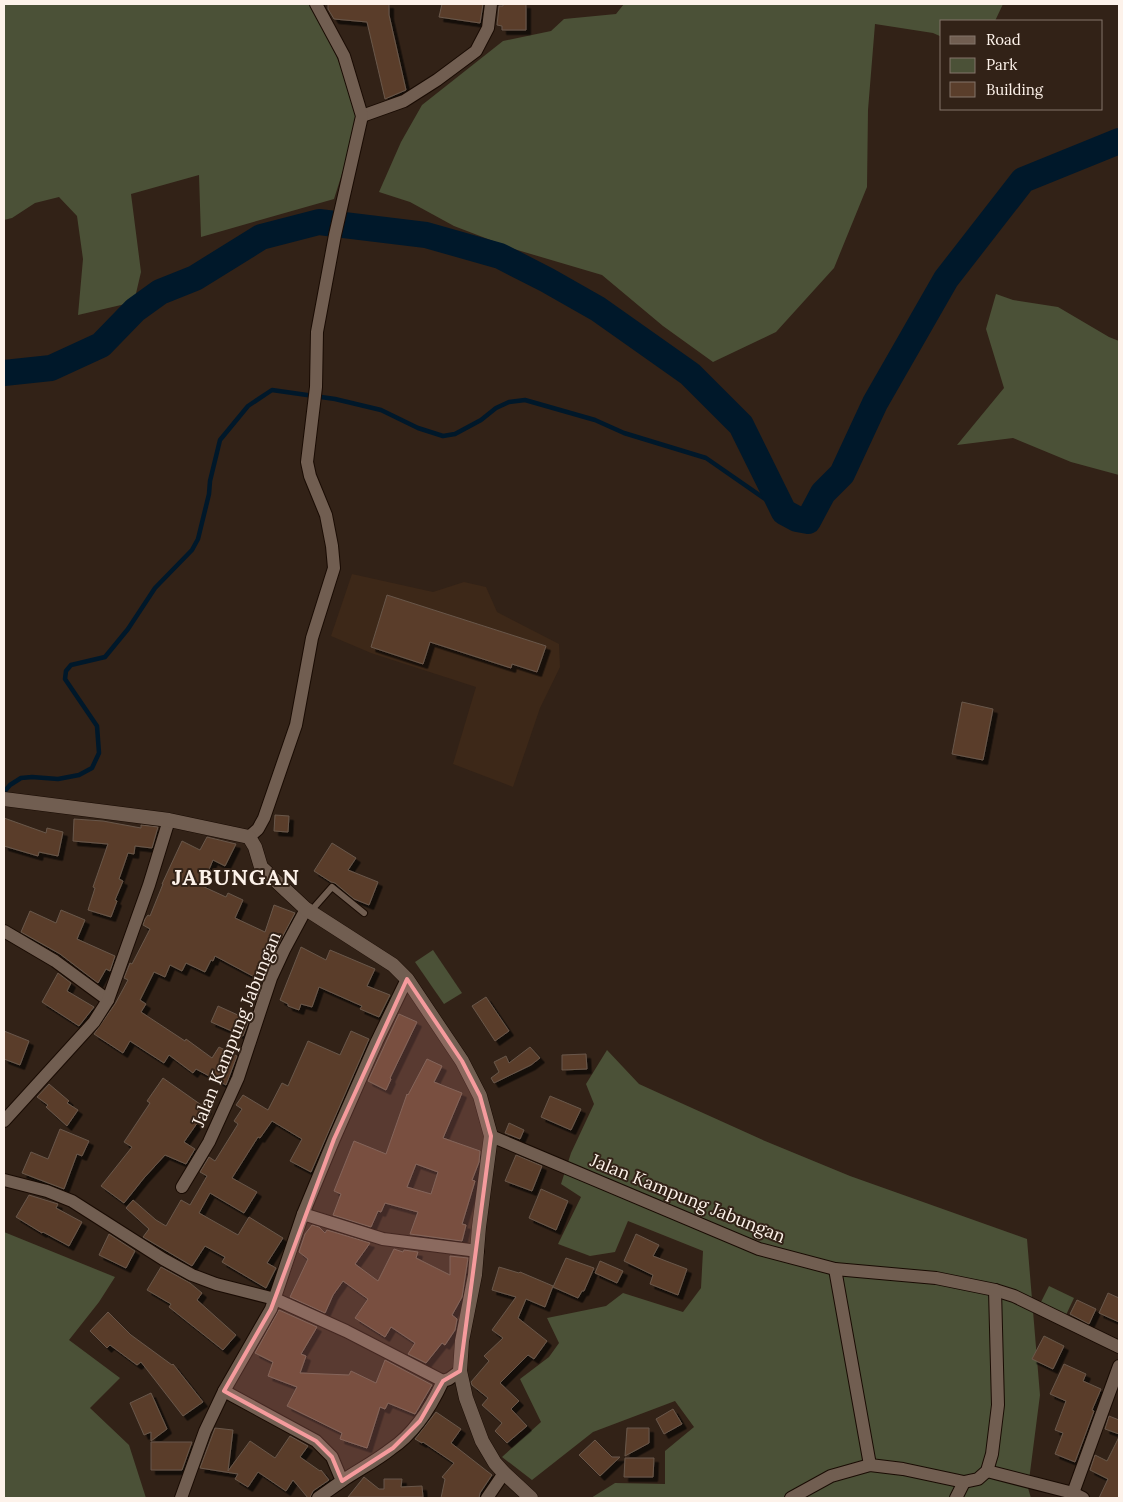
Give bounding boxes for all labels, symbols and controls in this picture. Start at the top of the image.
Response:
legend [940,20,1103,110]
text: Road [986,30,1021,49]
text: Park [986,55,1017,74]
text: Building [986,80,1044,99]
district label: JABUNGAN [172,863,300,891]
street label: Jalan Kampung Jabungan [186,928,286,1131]
street label: Jalan Kampung Jabungan [586,1148,789,1248]

